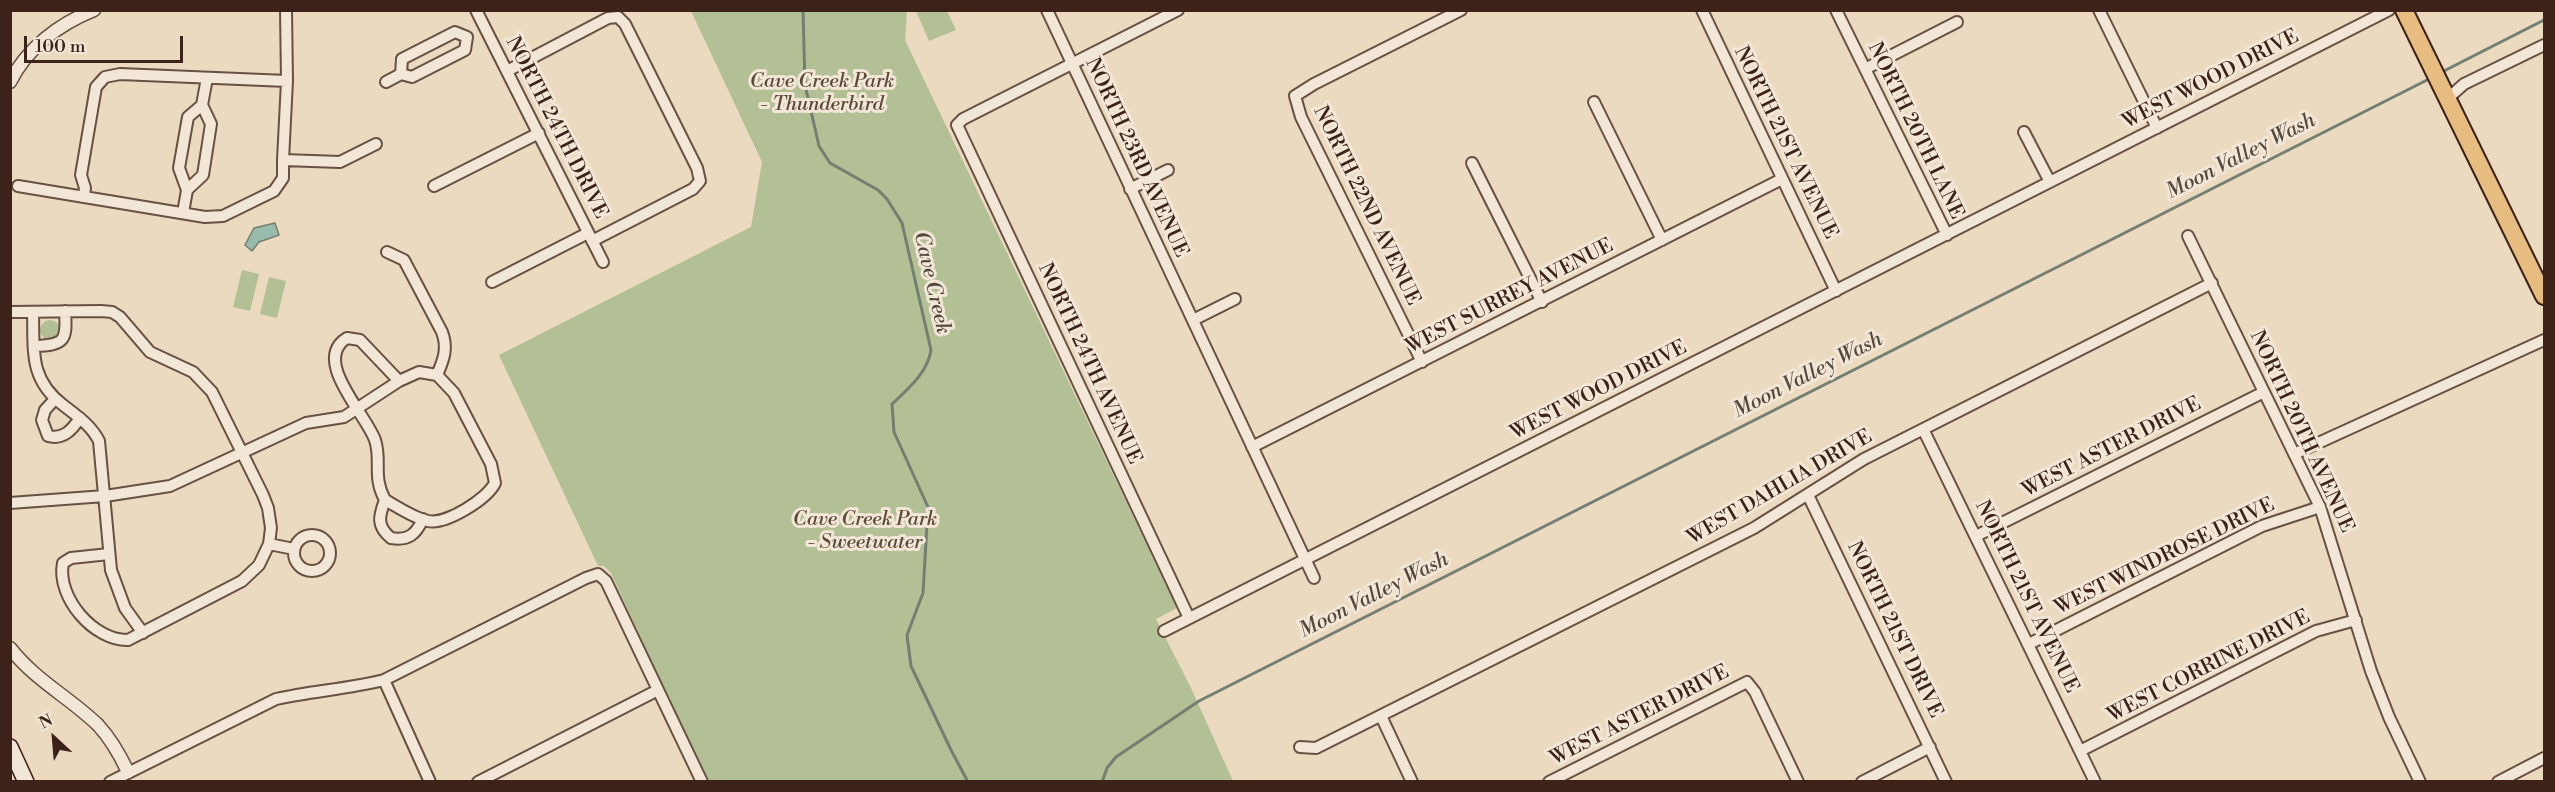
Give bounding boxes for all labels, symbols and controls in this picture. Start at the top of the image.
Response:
scale bar [27,24,186,62]
street label: WEST WOOD DRIVE [2119,25,2303,135]
street label: NORTH 24TH DRIVE [500,33,612,223]
text: 100 m [35,35,86,58]
street label: NORTH 20TH LANE [1862,39,1968,223]
street label: NORTH 21ST AVENUE [1728,43,1842,243]
street label: NORTH 23RD AVENUE [1079,55,1193,261]
park label: Cave Creek Park - Thunderbird [750,70,894,117]
street label: NORTH 22ND AVENUE [1307,102,1425,310]
water label: Moon Valley Wash [2162,108,2320,206]
water label: Cave Creek [907,229,955,337]
street label: WEST SURREY AVENUE [1402,234,1618,360]
street label: NORTH 24TH AVENUE [1032,260,1146,468]
water label: Moon Valley Wash [1729,327,1887,425]
street label: NORTH 20TH AVENUE [2244,327,2358,537]
street label: WEST WOOD DRIVE [1507,336,1691,446]
street label: WEST ASTER DRIVE [2019,392,2205,504]
street label: WEST DAHLIA DRIVE [1683,425,1877,551]
street label: WEST WINDROSE DRIVE [2051,493,2279,621]
street label: NORTH 21ST AVENUE [1969,497,2083,697]
park label: Cave Creek Park - Sweetwater [793,508,937,555]
street label: NORTH 21ST DRIVE [1841,538,1947,722]
water label: Moon Valley Wash [1295,547,1453,645]
street label: WEST CORRINE DRIVE [2104,605,2314,729]
street label: WEST ASTER DRIVE [1547,660,1733,772]
north arrow [24,708,84,768]
text: N [36,710,56,734]

